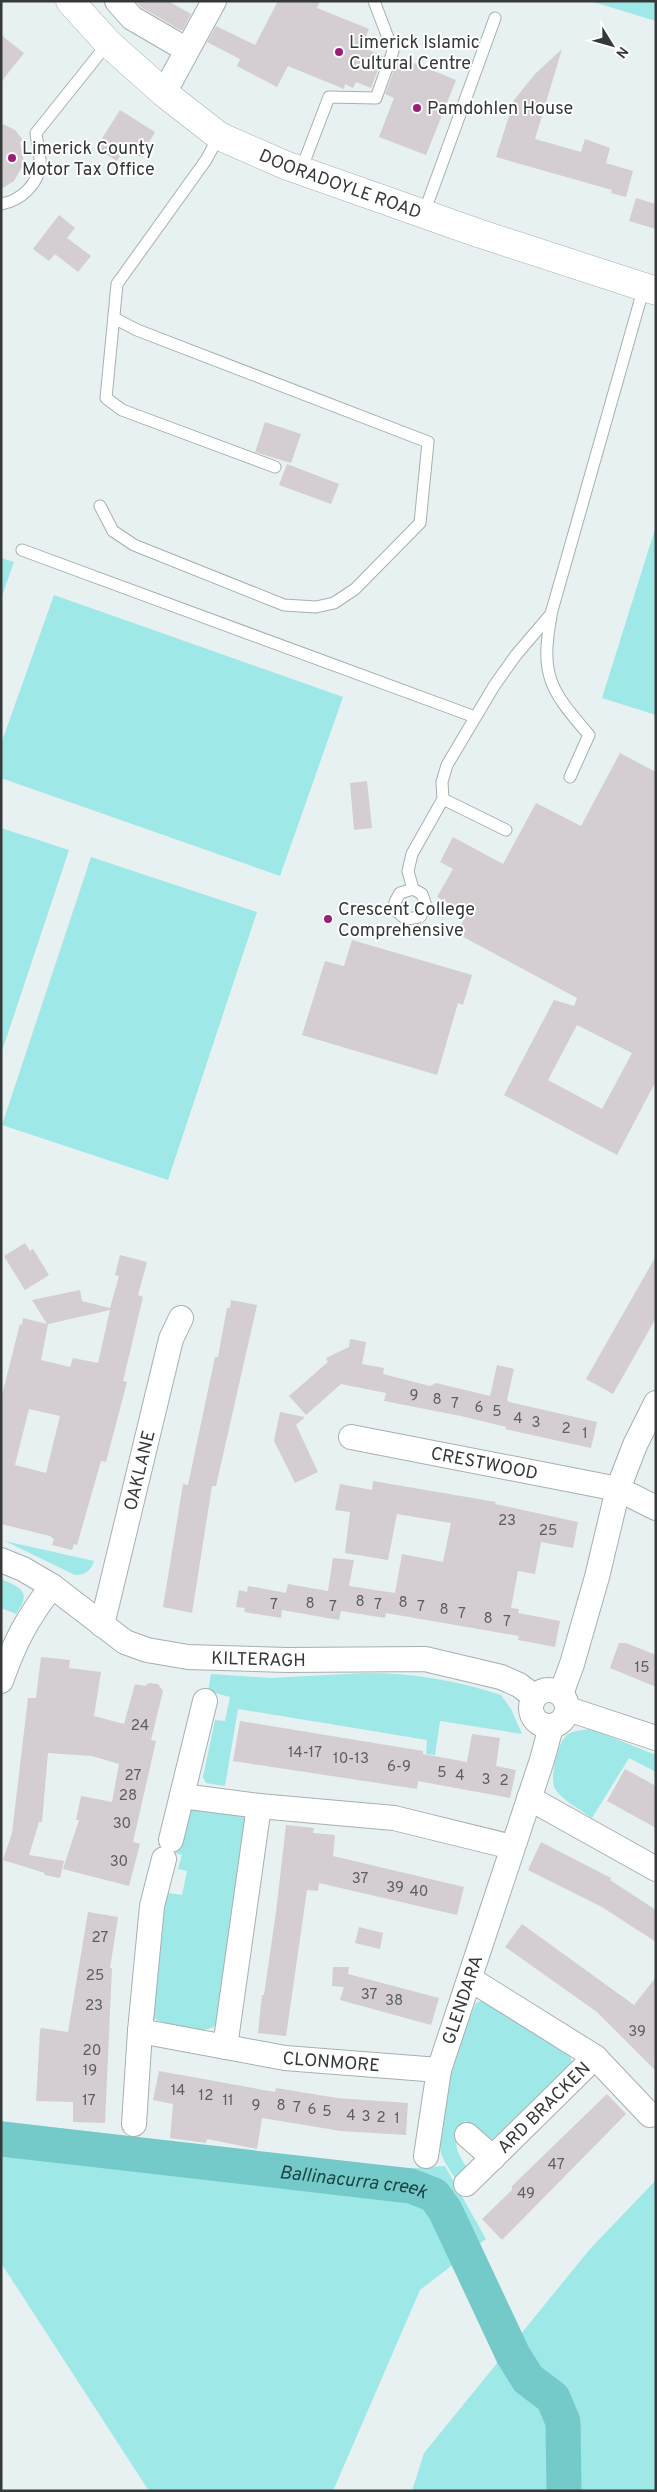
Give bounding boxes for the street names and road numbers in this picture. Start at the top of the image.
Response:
street label: DOORADOYLE ROAD [255,145,424,225]
street label: OAKLANE [120,1428,162,1513]
street label: CRESTWOOD [429,1443,540,1486]
street label: KILTERAGH [211,1648,306,1673]
street label: GLENDARA [438,1953,489,2048]
street label: CLONMORE [282,2048,381,2078]
street label: ARD BRACKEN [493,2058,596,2160]

